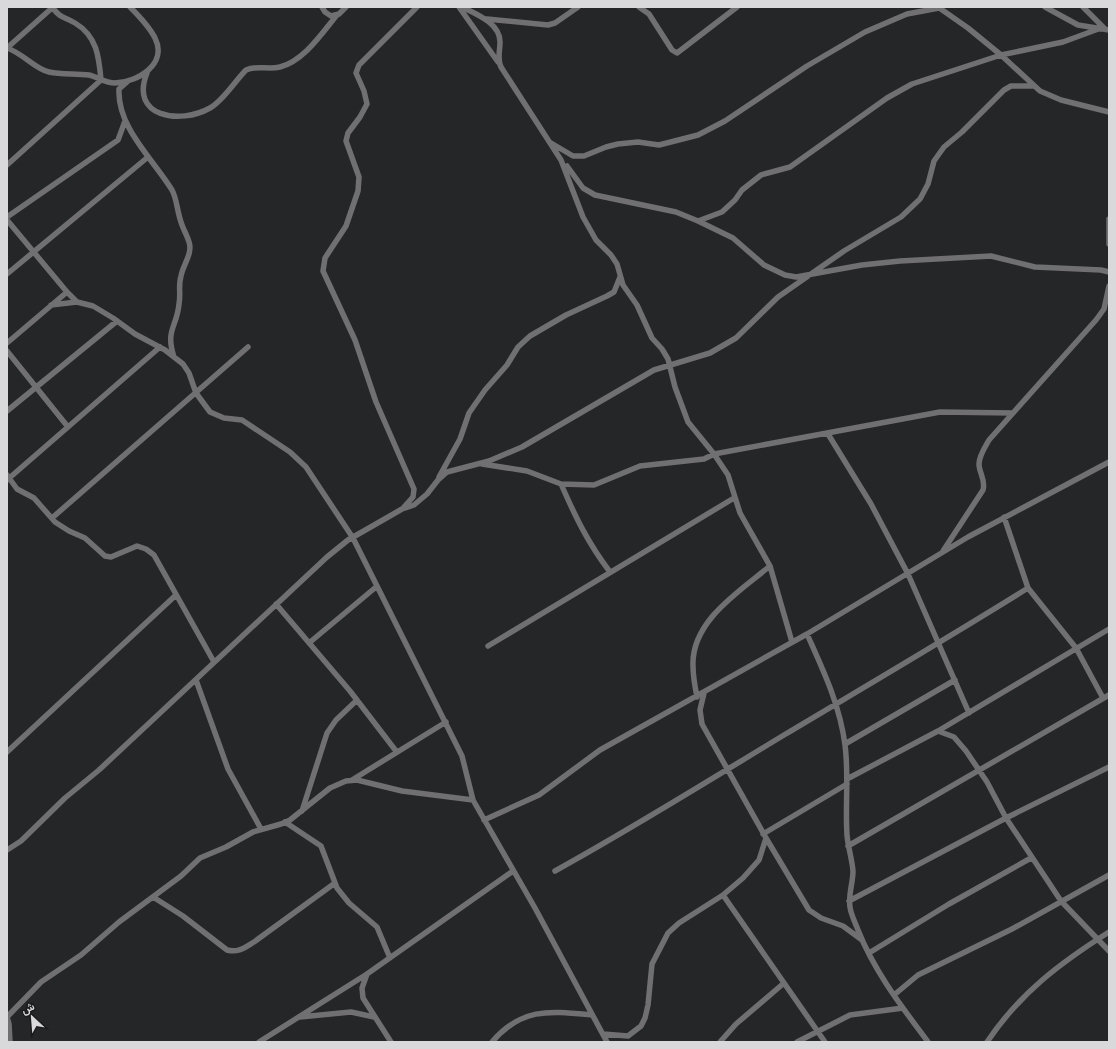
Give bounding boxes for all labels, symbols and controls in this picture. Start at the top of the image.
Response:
north arrow [12,997,52,1037]
text: ش [18,998,38,1019]

